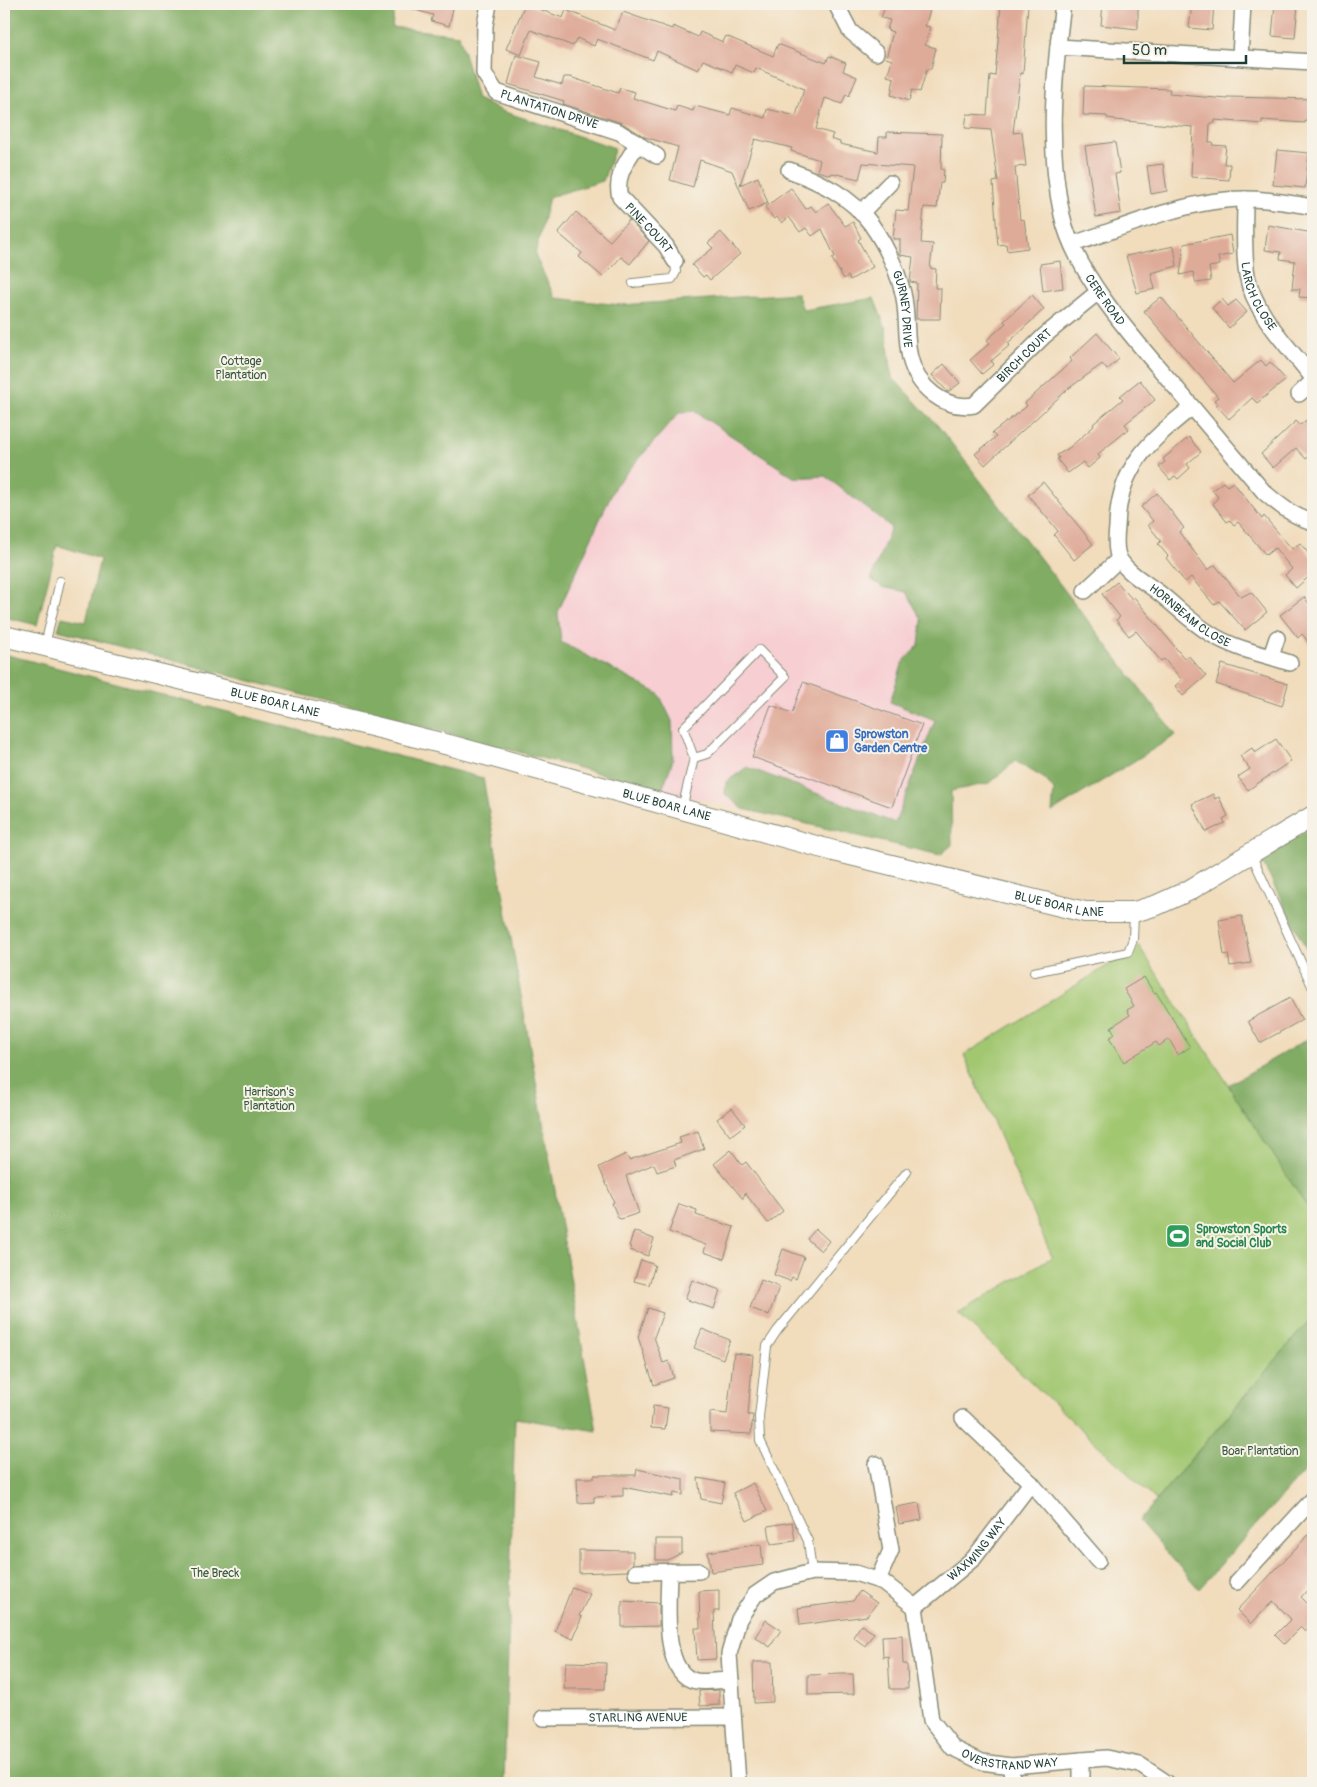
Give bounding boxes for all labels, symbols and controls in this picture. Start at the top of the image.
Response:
scale bar [1124,32,1247,64]
text: 50 m [1132,41,1167,60]
street label: PLANTATION DRIVE [498,86,600,132]
street label: PINE COURT [622,200,676,256]
street label: LARCH CLOSE [1238,261,1280,334]
street label: GURNEY DRIVE [889,268,916,349]
street label: CERE ROAD [1082,272,1129,329]
street label: BIRCH COURT [994,325,1055,386]
park label: Cottage Plantation [215,354,267,383]
street label: HORNBEAM CLOSE [1147,581,1233,651]
street label: BLUE BOAR LANE [229,684,321,721]
place label: Sprowston Garden Centre [854,727,928,756]
shop icon: Sprowston Garden Centre [824,728,850,754]
street label: BLUE BOAR LANE [621,786,713,824]
street label: BLUE BOAR LANE [1013,888,1104,920]
park label: Harrison's Plantation [243,1085,295,1114]
place label: Sprowston Sports and Social Club [1196,1222,1287,1251]
sports icon: Sprowston Sports and Social Club [1165,1223,1191,1249]
park label: Boar Plantation [1221,1444,1299,1459]
street label: WAXWING WAY [945,1515,1009,1584]
park label: The Breck [191,1566,239,1581]
street label: STARLING AVENUE [588,1710,688,1725]
street label: OVERSTRAND WAY [959,1746,1059,1774]

